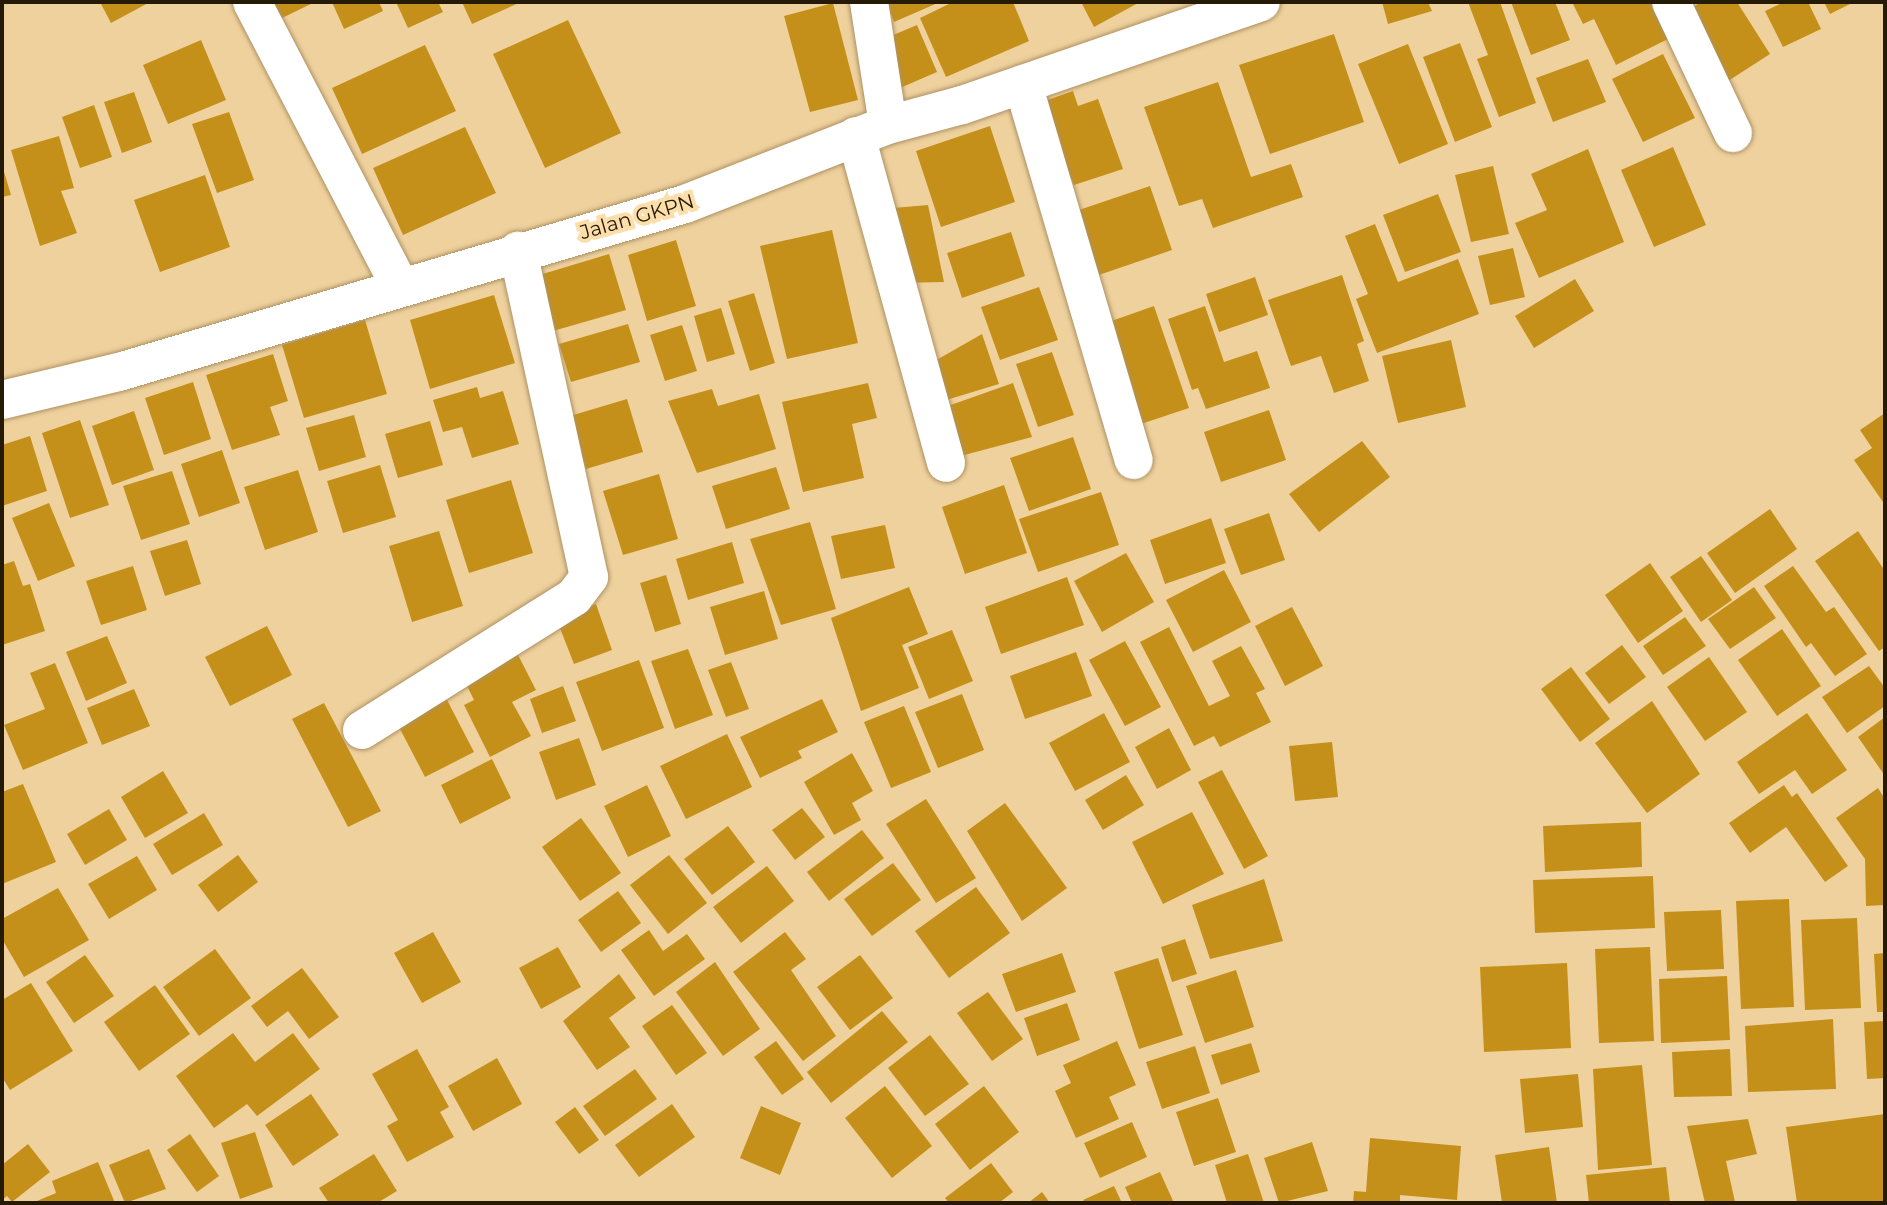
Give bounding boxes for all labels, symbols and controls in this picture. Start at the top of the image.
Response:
street label: Jalan GKPN [577,189,697,245]

